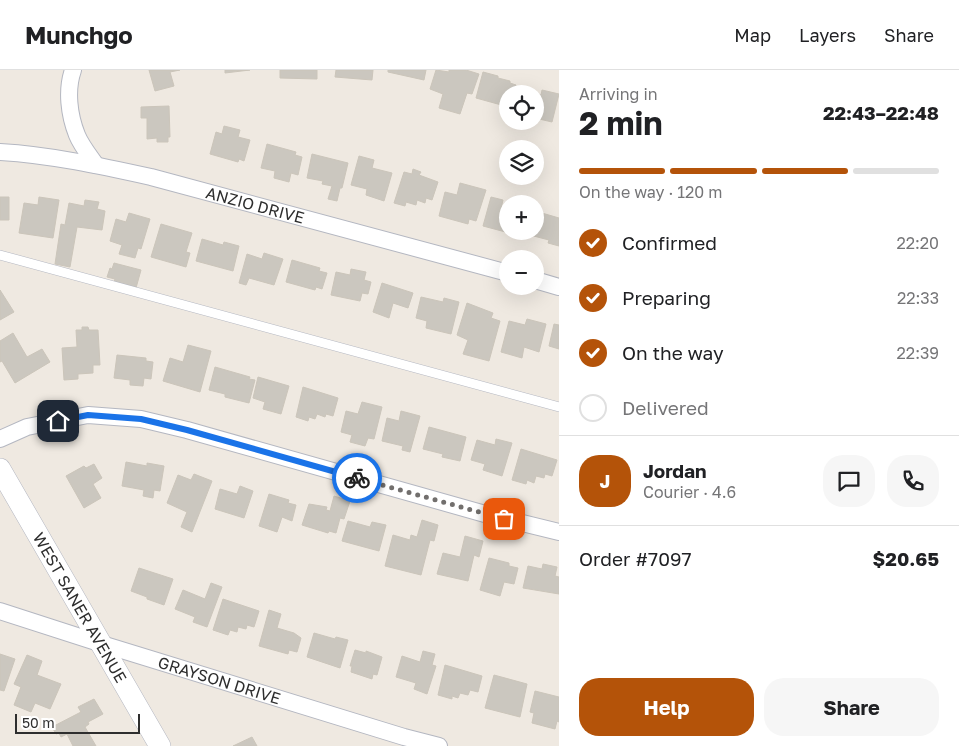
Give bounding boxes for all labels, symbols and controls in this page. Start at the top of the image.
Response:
text: Munchgo [25,20,133,49]
text: Map [734,24,771,46]
text: Layers [799,24,856,46]
text: Share [884,24,934,46]
text: Arriving in [579,84,658,104]
map controls [499,85,544,295]
button: locate [499,85,544,130]
text: 22:43–22:48 [823,101,939,124]
text: 2 min [579,104,663,142]
button: layers [499,140,544,185]
street label: ANZIO DRIVE [204,182,306,228]
text: On the way · 120 m [579,182,722,202]
button: + [499,195,544,240]
icon: check [579,229,607,257]
text: Confirmed [622,231,717,254]
text: 22:20 [896,233,939,253]
button: − [499,250,544,295]
icon: check [579,284,607,312]
text: Preparing [622,286,711,309]
text: 22:33 [897,288,939,308]
icon: check [579,339,607,367]
text: On the way [622,341,724,364]
text: 22:39 [897,343,939,363]
text: Delivered [622,396,709,419]
pin [37,400,79,442]
icon: home [44,407,72,435]
courier [332,453,382,503]
button: chat [823,455,875,507]
button: phone [887,455,939,507]
text: Jordan [643,459,707,482]
icon: bike [343,464,371,492]
text: J [600,469,610,492]
text: Courier · 4.6 [643,482,736,502]
pin [483,498,525,540]
icon: bag [490,505,518,533]
street label: WEST SANER AVENUE [29,529,131,686]
text: Order #7097 [579,547,691,570]
text: $20.65 [873,547,939,570]
street label: GRAYSON DRIVE [156,652,283,708]
button: Help [579,678,754,736]
button: Share [764,678,939,736]
scale bar [15,711,140,734]
text: 50 m [22,714,55,731]

